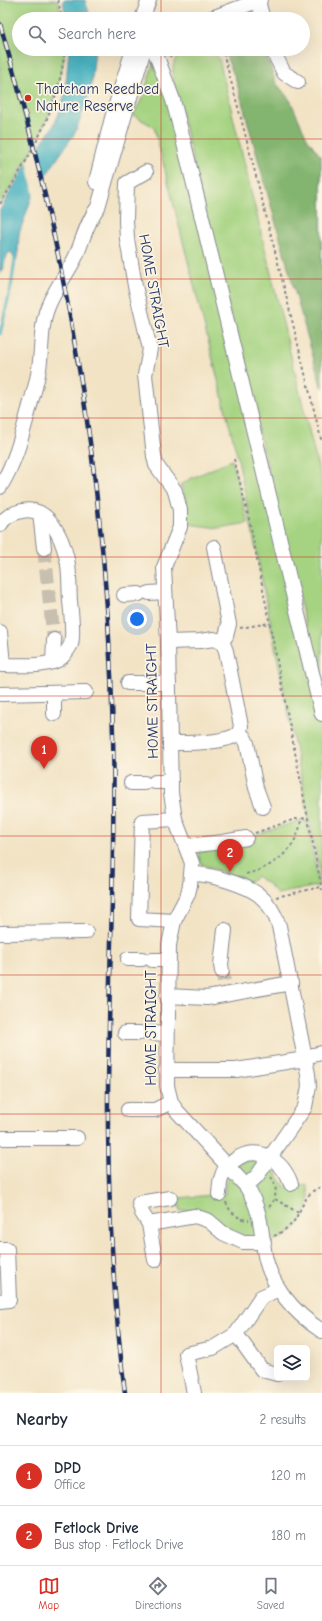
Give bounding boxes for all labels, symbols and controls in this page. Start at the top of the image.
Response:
search box [12,12,310,56]
icon: search [26,23,48,45]
text: Search here [58,25,136,43]
place label: Thatcham Reedbed Nature Reserve [36,80,159,115]
marker: Thatcham Reedbed Nature Reserve [23,93,33,103]
street label: HOME STRAIGHT [135,232,173,350]
your location [127,609,147,629]
street label: HOME STRAIGHT [142,643,162,759]
pin: 1 [31,736,57,769]
pin: 2 [217,839,243,872]
street label: HOME STRAIGHT [142,970,160,1086]
map controls [274,1345,310,1381]
button: layers [274,1345,310,1381]
text: Nearby [16,1410,67,1429]
text: 2 results [259,1412,306,1427]
text: DPD [54,1459,81,1477]
text: 1 [26,1468,32,1483]
text: 120 m [271,1468,306,1483]
text: Office [54,1477,85,1492]
text: Fetlock Drive [54,1519,139,1537]
text: 2 [26,1528,32,1543]
text: 180 m [271,1528,306,1543]
text: Bus stop · Fetlock Drive [54,1537,184,1552]
tab: Map [38,1575,60,1612]
tab: Directions [135,1575,182,1612]
tab: Saved [257,1575,284,1612]

